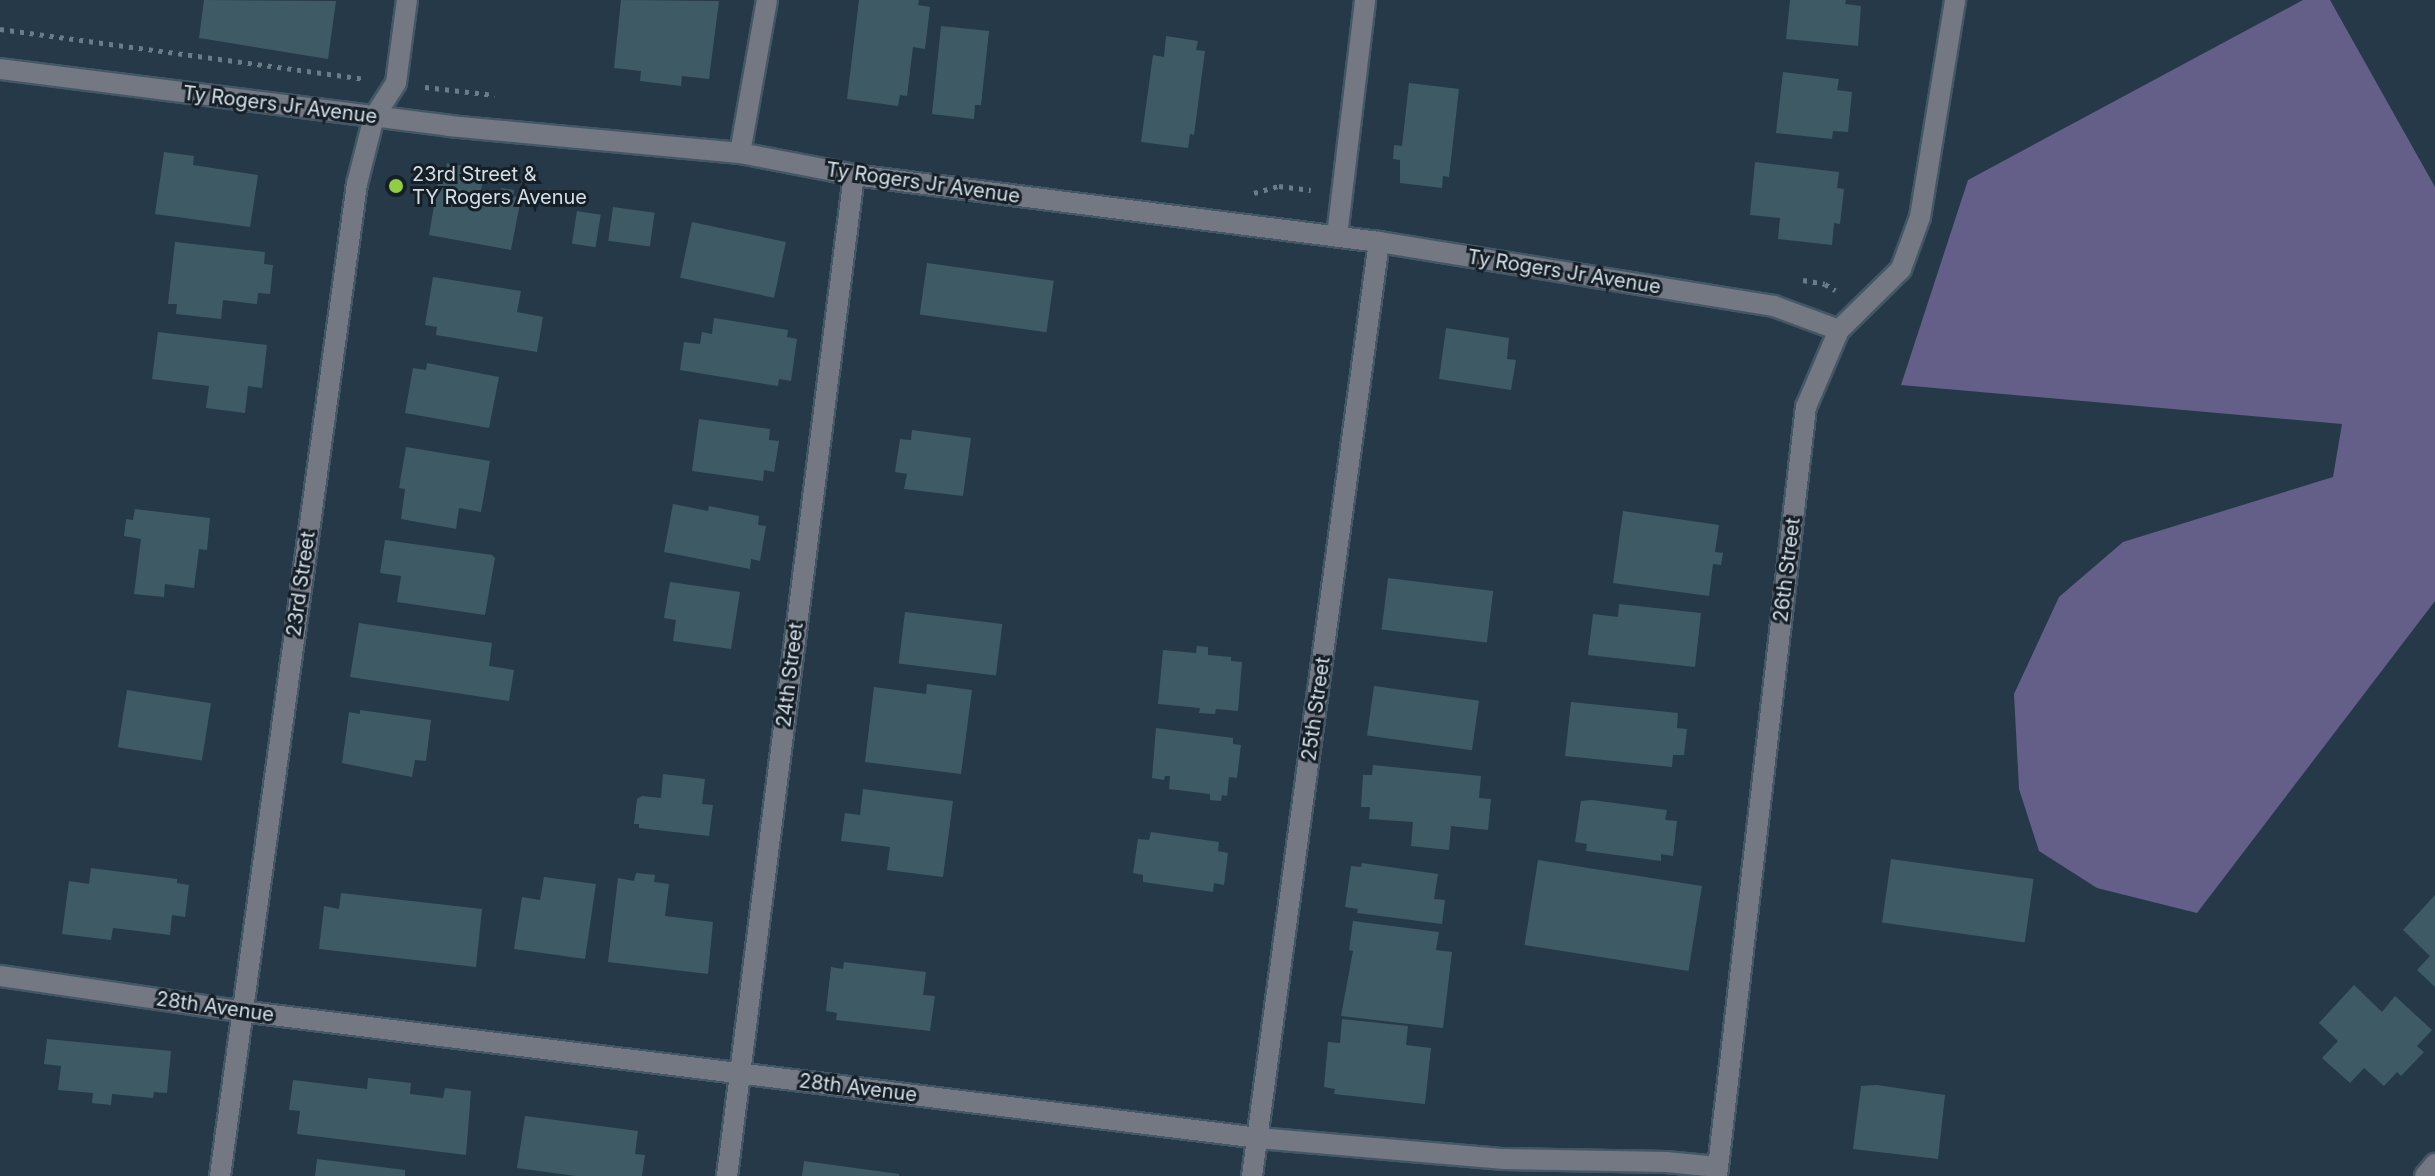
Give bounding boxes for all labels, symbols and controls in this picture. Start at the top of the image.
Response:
street label: Ty Rogers Jr Avenue [181,81,379,129]
street label: Ty Rogers Jr Avenue [825,158,1021,208]
place label: 23rd Street & TY Rogers Avenue [412,162,587,209]
marker: 23rd Street & TY Rogers Avenue [387,177,405,195]
street label: Ty Rogers Jr Avenue [1466,245,1662,299]
street label: 26th Street [1769,516,1805,624]
street label: 23rd Street [282,530,320,638]
street label: 24th Street [772,621,808,729]
street label: 25th Street [1297,655,1335,763]
street label: 28th Avenue [154,987,276,1027]
street label: 28th Avenue [798,1069,918,1107]

